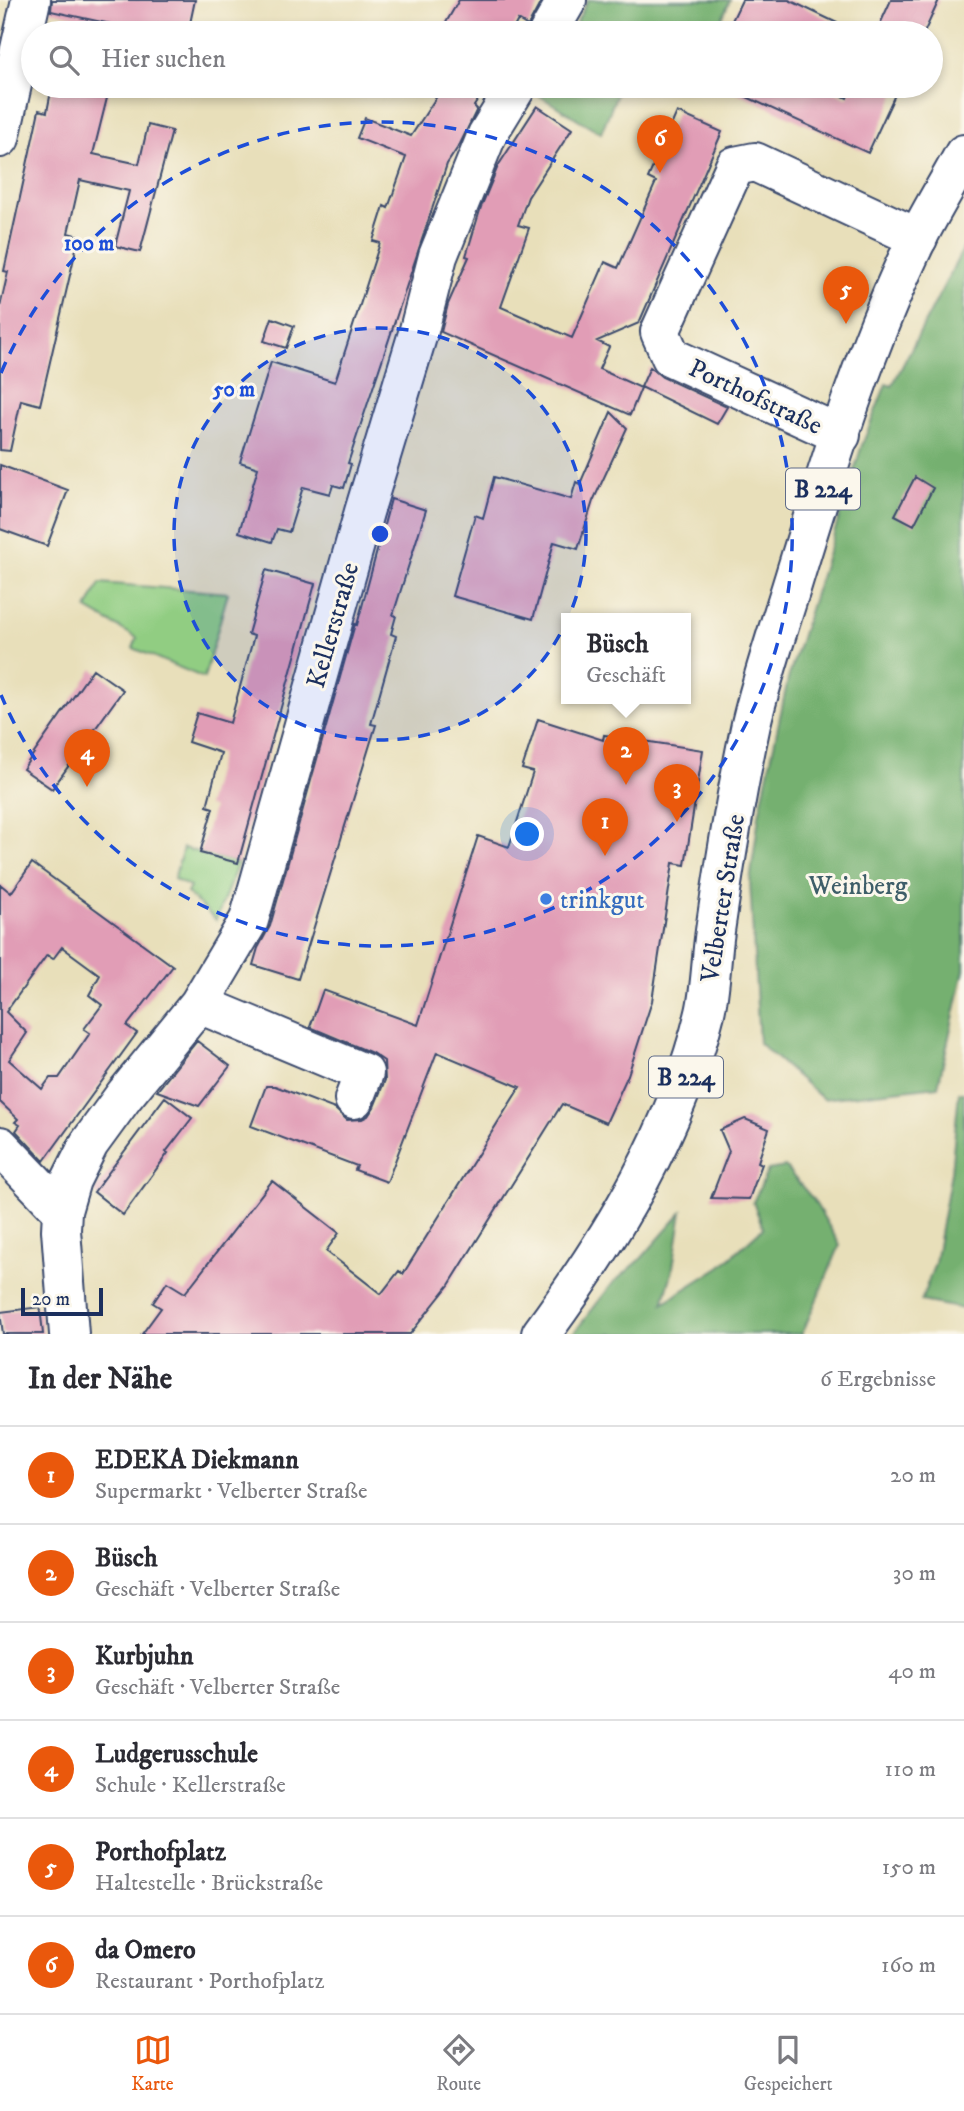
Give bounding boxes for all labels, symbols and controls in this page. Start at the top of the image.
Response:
search box [21,21,943,98]
icon: search [45,41,83,79]
text: Hier suchen [101,43,226,76]
pin: 6 [637,115,683,173]
text: 100 m [64,231,114,257]
pin: 5 [823,266,869,324]
street label: Porthofstraße [683,352,827,443]
text: 50 m [212,377,255,403]
road number: B 224 [786,468,860,510]
centre of rings [368,522,392,546]
street label: Kellerstraße [300,559,367,692]
popup [561,613,691,704]
text: Büsch [586,628,649,661]
text: Geschäft [586,661,666,690]
pin: 2 [603,727,649,785]
pin: 4 [64,729,110,787]
pin: 3 [654,764,700,822]
pin: 1 [582,798,628,856]
street label: Velberter Straße [694,812,753,986]
your location [510,817,544,851]
park label: Weinberg [808,870,908,903]
place label: trinkgut [560,884,645,917]
marker: trinkgut [538,891,554,907]
road number: B 224 [649,1056,723,1098]
scale bar [21,1285,103,1317]
text: 20 m [32,1288,70,1311]
text: In der Nähe [28,1361,172,1398]
text: 6 Ergebnisse [820,1365,936,1394]
text: EDEKA Diekmann [95,1444,299,1477]
text: 1 [47,1461,55,1490]
text: 20 m [890,1461,936,1490]
text: Supermarkt · Velberter Straße [95,1477,368,1506]
text: Büsch [95,1542,158,1575]
text: 2 [45,1559,57,1588]
text: 30 m [893,1559,936,1588]
text: Geschäft · Velberter Straße [95,1575,340,1604]
text: Kurbjuhn [95,1640,193,1673]
text: 3 [47,1657,55,1686]
text: 40 m [888,1657,936,1686]
text: Geschäft · Velberter Straße [95,1673,340,1702]
text: Ludgerusschule [95,1738,258,1771]
text: 4 [44,1755,58,1784]
text: 110 m [885,1755,936,1784]
text: Schule · Kellerstraße [95,1771,286,1800]
text: Porthofplatz [95,1836,226,1869]
text: 5 [45,1853,57,1882]
text: 150 m [882,1853,936,1882]
text: Haltestelle · Brückstraße [95,1869,323,1898]
text: da Omero [95,1934,196,1967]
text: 6 [45,1951,57,1980]
text: 160 m [881,1951,936,1980]
text: Restaurant · Porthofplatz [95,1967,324,1996]
tab: Karte [131,2031,174,2096]
tab: Route [436,2031,481,2096]
tab: Gespeichert [744,2031,833,2096]

